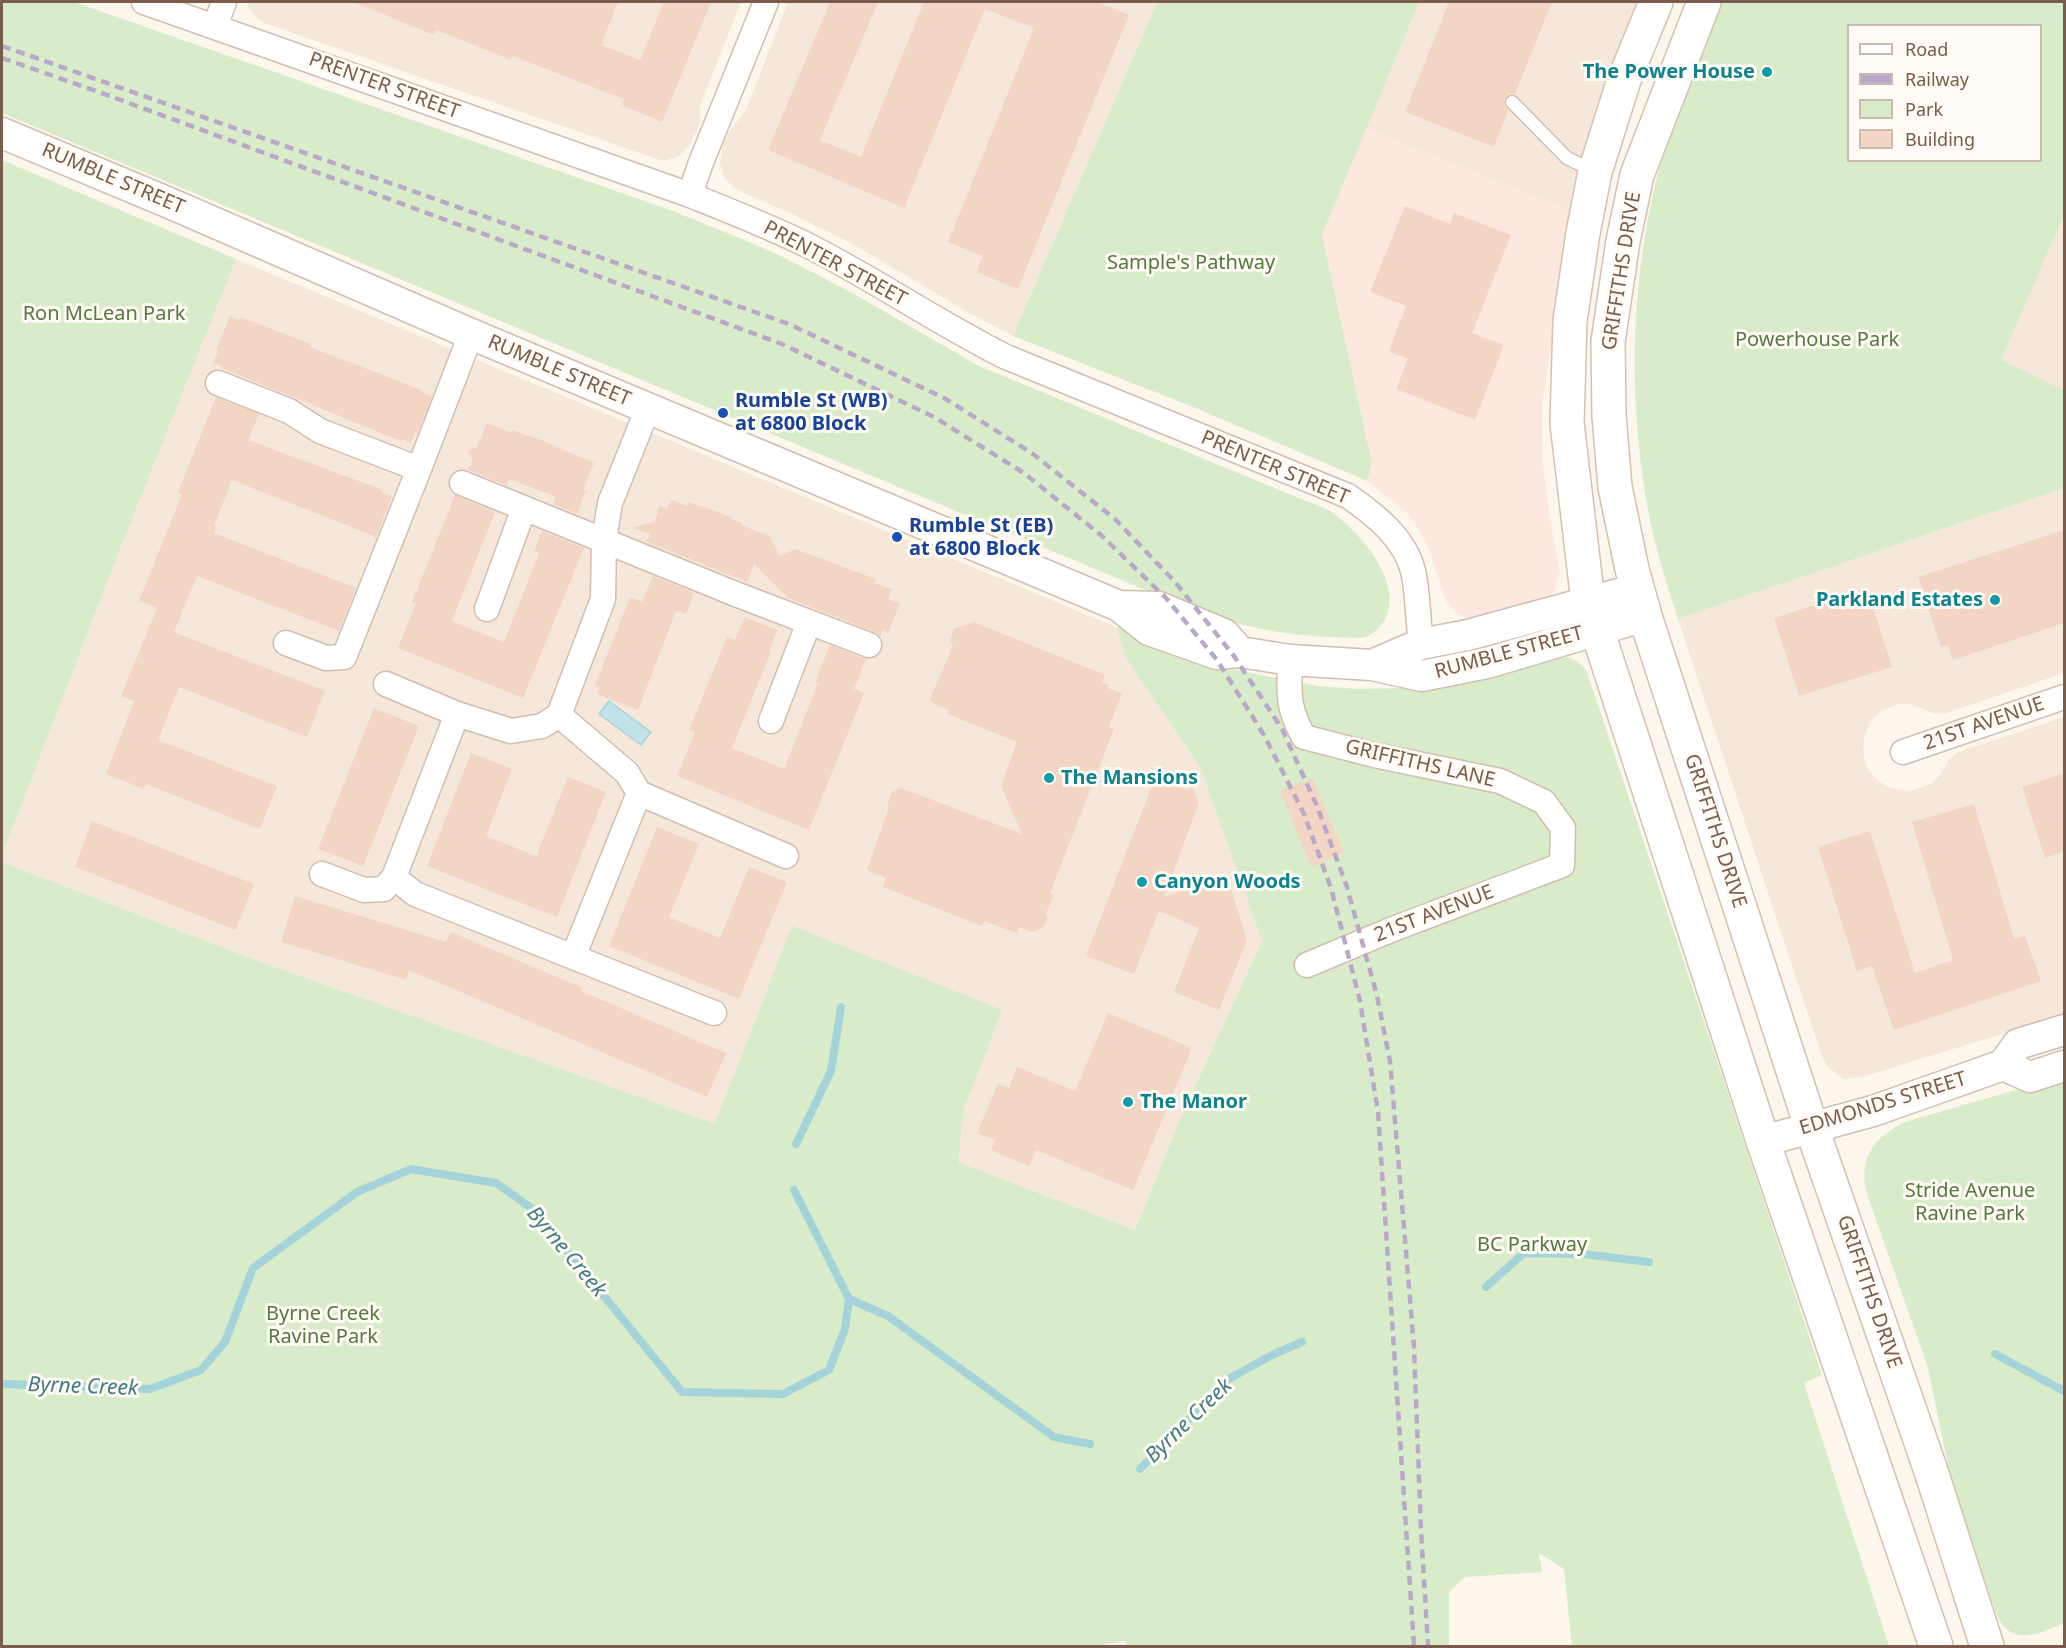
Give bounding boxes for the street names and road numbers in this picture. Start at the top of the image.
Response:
street label: PRENTER STREET [305,48,463,124]
street label: RUMBLE STREET [38,138,188,220]
street label: GRIFFITHS DRIVE [1598,190,1646,352]
street label: PRENTER STREET [759,216,911,312]
street label: RUMBLE STREET [484,330,634,412]
street label: PRENTER STREET [1197,426,1353,510]
street label: RUMBLE STREET [1432,622,1586,684]
street label: 21ST AVENUE [1920,692,2048,756]
street label: GRIFFITHS LANE [1343,735,1497,793]
street label: GRIFFITHS DRIVE [1679,751,1751,911]
street label: 21ST AVENUE [1371,880,1497,948]
street label: EDMONDS STREET [1797,1067,1969,1141]
street label: GRIFFITHS DRIVE [1832,1212,1906,1372]

